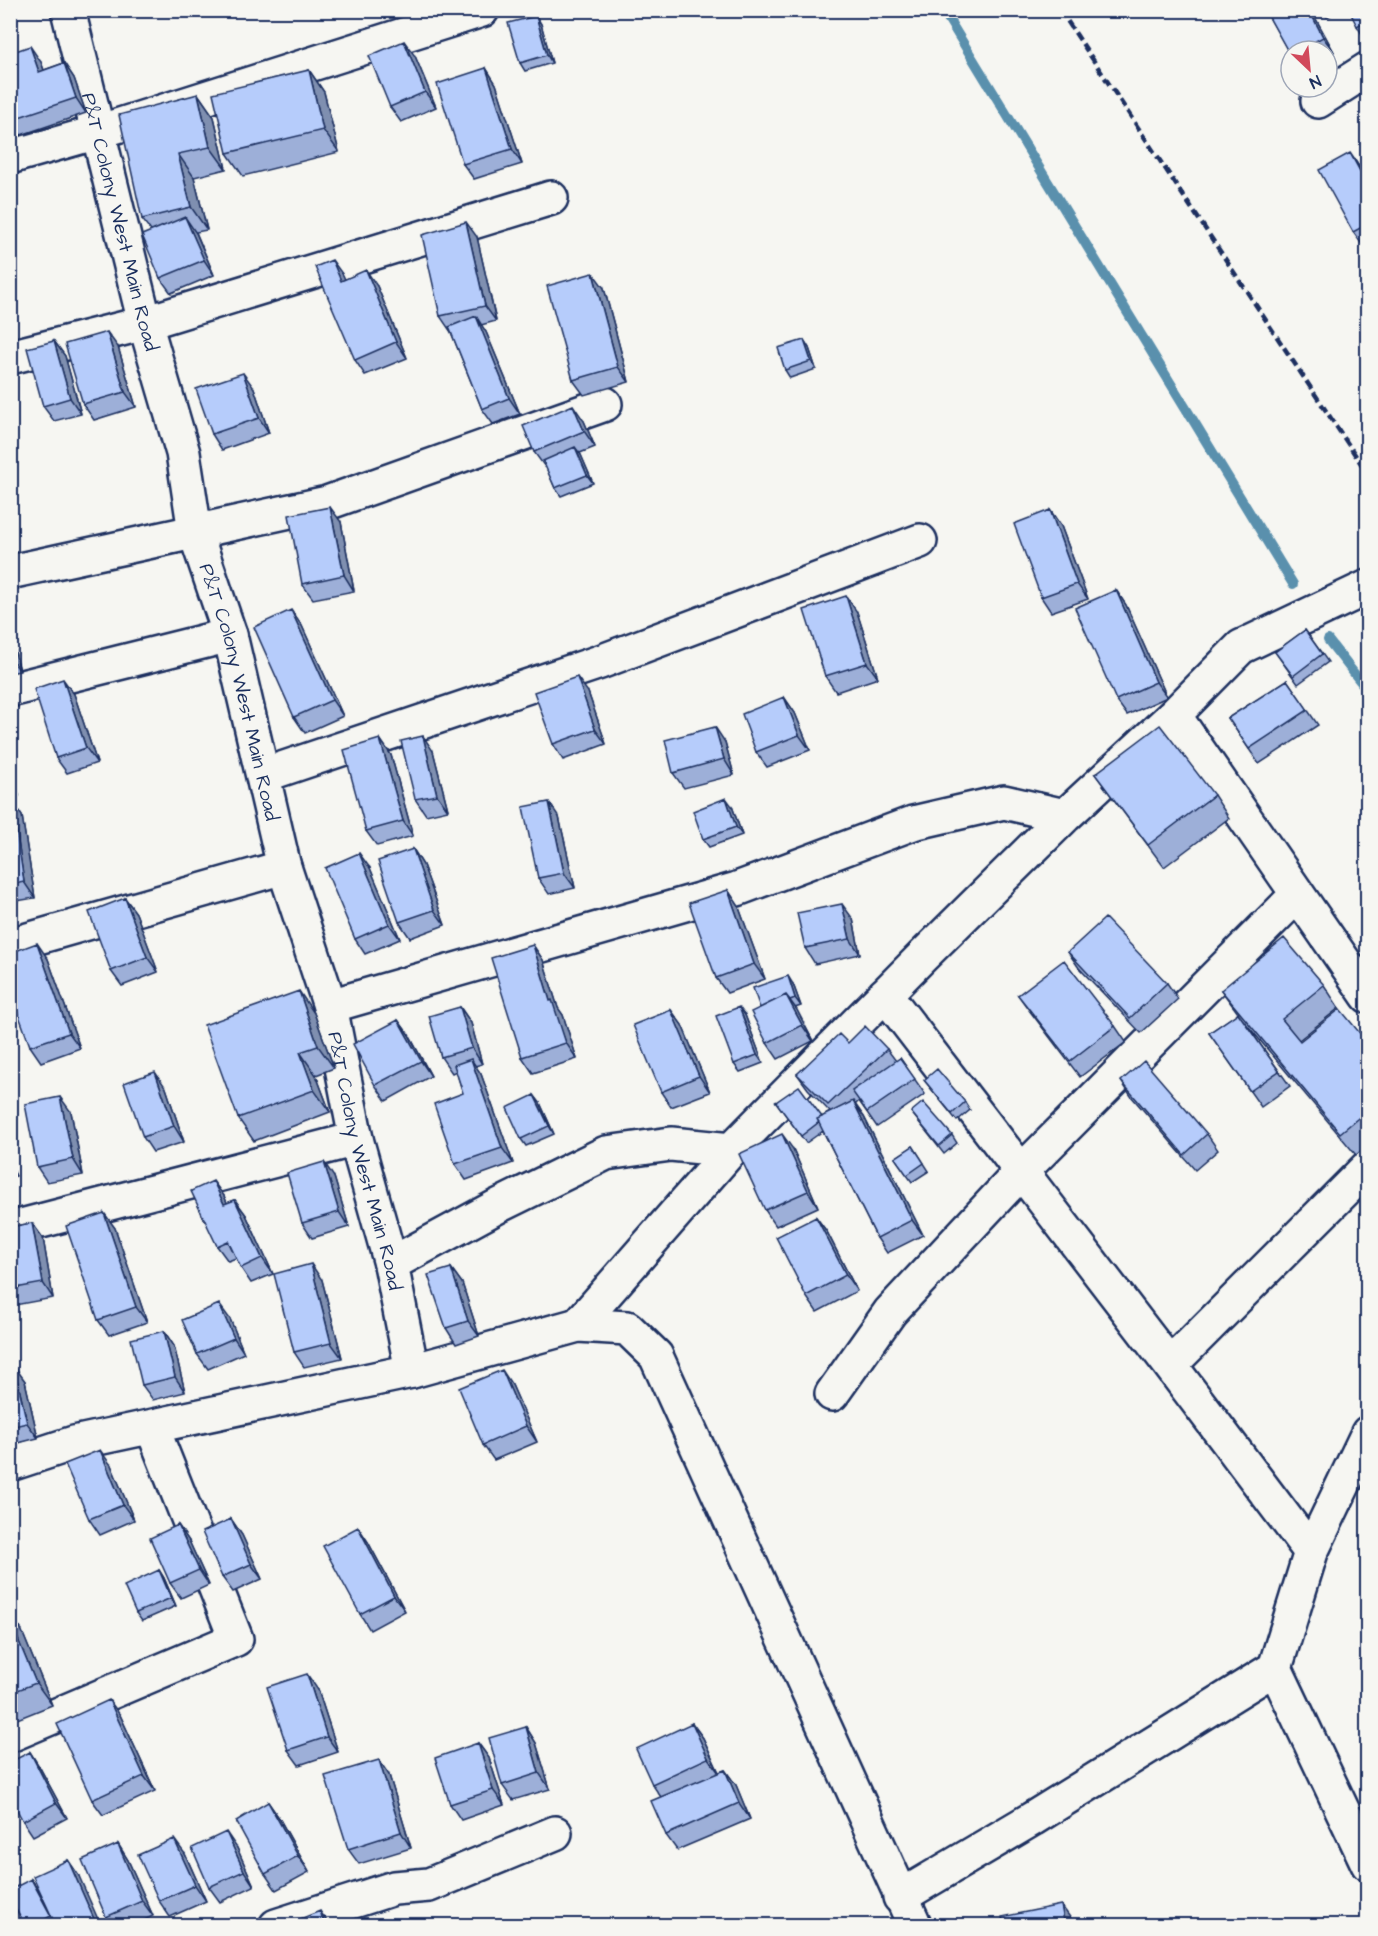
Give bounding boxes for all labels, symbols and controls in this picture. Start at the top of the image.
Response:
north arrow [1279,39,1339,99]
text: N [1306,69,1324,94]
street label: P&T Colony West Main Road [74,90,165,354]
street label: P&T Colony West Main Road [192,560,286,824]
street label: P&T Colony West Main Road [320,1029,409,1293]

